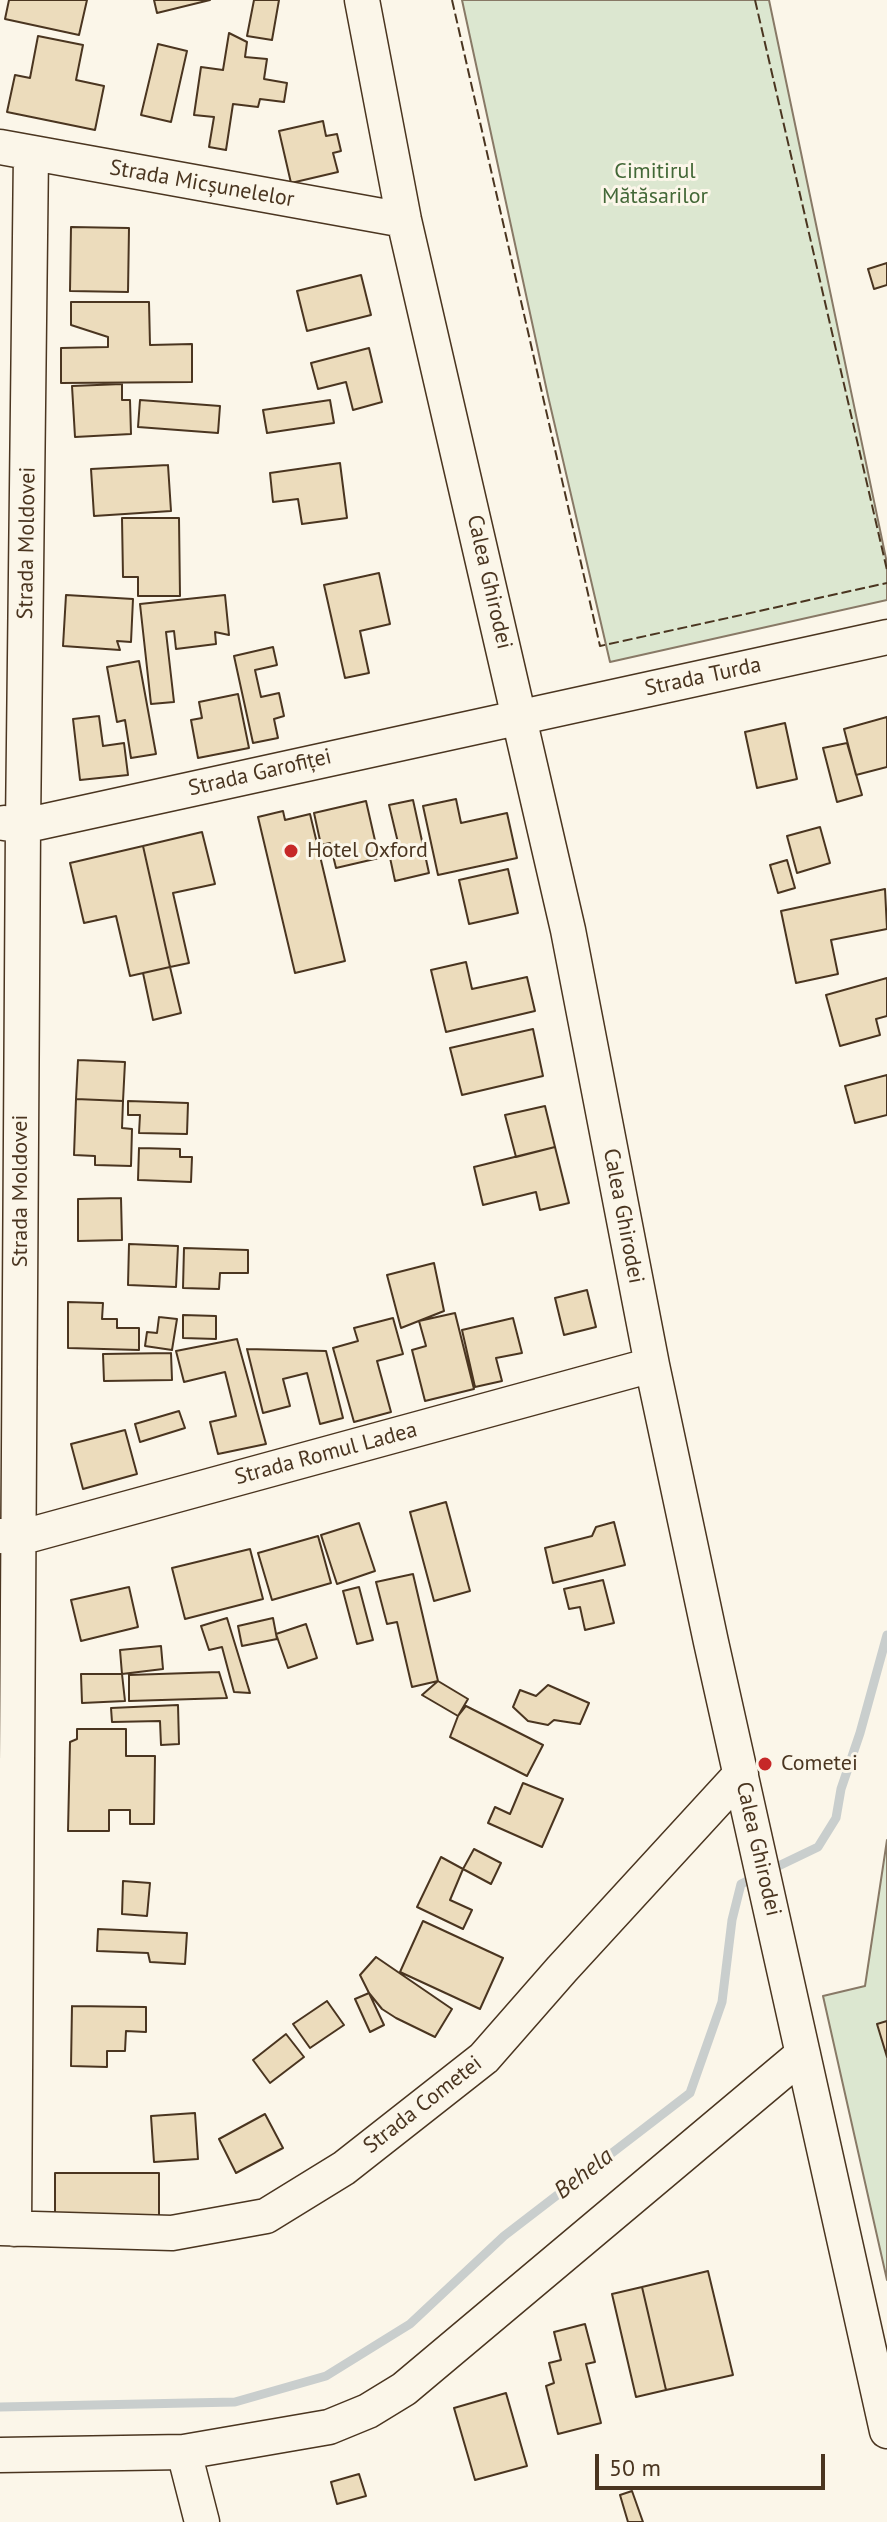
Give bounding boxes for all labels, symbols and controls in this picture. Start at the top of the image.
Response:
street label: Strada Micșunelelor [108,155,296,213]
park label: Cimitirul Mătăsarilor [602,159,708,210]
street label: Strada Moldovei [12,466,42,620]
street label: Calea Ghirodei [461,512,517,652]
street label: Strada Turda [642,652,764,702]
street label: Strada Garofiței [186,744,334,802]
place label: Hotel Oxford [307,838,428,864]
marker: Hotel Oxford [282,842,300,860]
street label: Strada Moldovei [8,1115,34,1267]
street label: Calea Ghirodei [597,1146,649,1286]
street label: Strada Romul Ladea [232,1417,420,1491]
place label: Cometei [781,1751,858,1777]
marker: Cometei [756,1755,774,1773]
street label: Calea Ghirodei [730,1779,786,1919]
street label: Strada Cometei [359,2051,487,2159]
water label: Behela [549,2142,619,2206]
scale bar [599,2438,829,2488]
text: 50 m [609,2452,661,2483]

